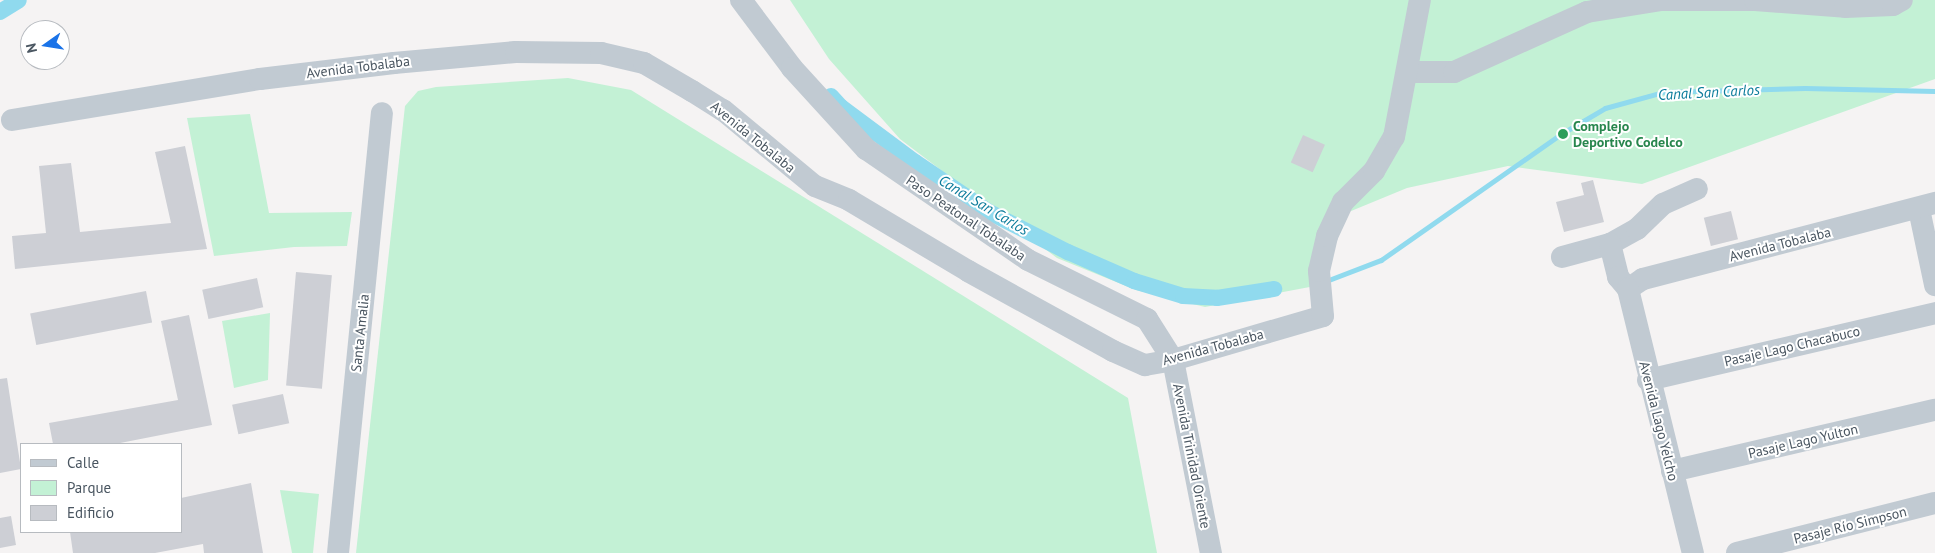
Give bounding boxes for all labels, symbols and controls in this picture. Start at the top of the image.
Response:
north arrow [20,20,70,70]
text: N [22,42,41,55]
street label: Avenida Tobalaba [305,52,411,82]
water label: Canal San Carlos [1658,80,1760,104]
street label: Avenida Tobalaba [707,98,799,176]
place label: Complejo Deportivo Codelco [1573,118,1683,150]
marker: Complejo Deportivo Codelco [1557,128,1569,140]
water label: Canal San Carlos [936,171,1032,239]
street label: Paso Peatonal Tobalaba [903,172,1029,264]
street label: Avenida Tobalaba [1727,223,1833,265]
street label: Santa Amalia [348,293,372,373]
street label: Pasaje Lago Chacabuco [1722,322,1862,370]
street label: Avenida Tobalaba [1160,325,1266,369]
street label: Avenida Lago Yelcho [1636,359,1682,483]
street label: Avenida Trinidad Oriente [1170,382,1214,530]
street label: Pasaje Lago Yulton [1746,420,1860,462]
legend [20,443,182,533]
text: Calle [67,453,99,472]
text: Parque [67,478,111,497]
text: Edificio [67,503,114,522]
street label: Pasaje Río Simpson [1792,503,1908,547]

